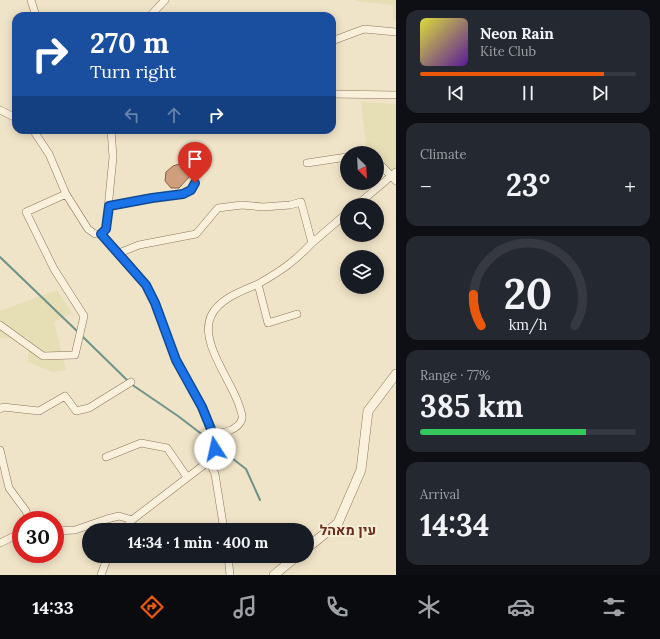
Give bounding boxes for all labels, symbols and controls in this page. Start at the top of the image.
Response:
text: Neon Rain [480,24,554,43]
text: 270 m [90,25,169,61]
icon: right [24,28,76,80]
text: Kite Club [480,43,536,60]
text: Turn right [90,60,176,83]
icon: previous [445,82,467,104]
icon: pause [517,82,539,104]
icon: next [589,82,611,104]
icon: left [121,104,143,126]
icon: ahead [163,104,185,126]
icon: right [205,104,227,126]
pin [178,142,212,183]
north arrow [340,146,384,190]
map controls [340,146,384,294]
text: Climate [420,146,467,163]
icon: arrive [184,148,206,170]
text: 23° [506,166,550,204]
text: − [420,172,432,200]
text: + [624,172,636,200]
button: search [340,198,384,242]
button: layers [340,250,384,294]
text: 20 [504,266,552,319]
text: km/h [509,315,548,334]
text: Range · 77% [420,367,490,384]
text: 385 km [420,387,523,425]
position arrow [194,428,236,470]
text: Arrival [420,486,460,503]
text: 14:34 [420,506,489,544]
speed limit sign: 30 [12,511,64,563]
district label: עין מאהל [320,521,376,539]
text: 14:34 · 1 min · 400 m [128,533,268,552]
icon: directions [138,593,166,621]
icon: music [231,593,259,621]
icon: phone [323,593,351,621]
icon: climate [415,593,443,621]
icon: car [507,593,535,621]
icon: filters [600,593,628,621]
text: 14:33 [32,596,74,619]

